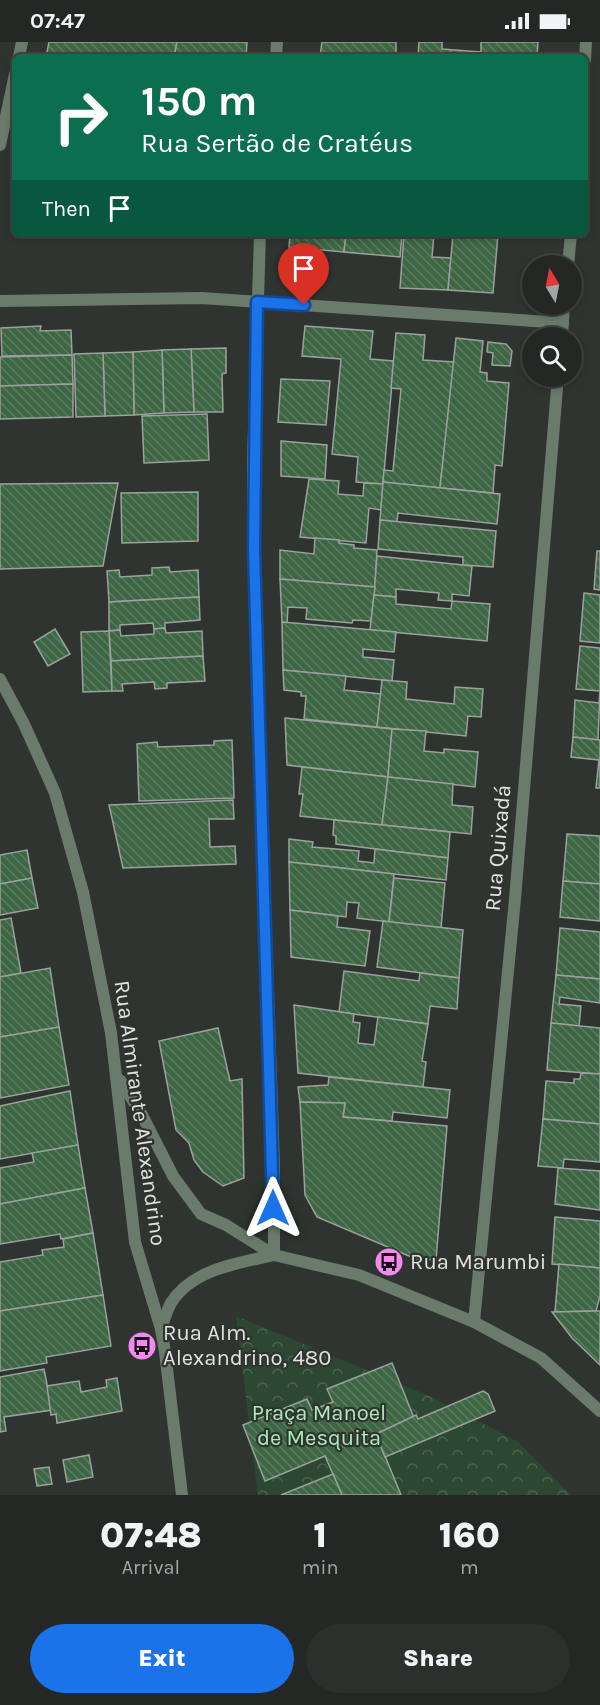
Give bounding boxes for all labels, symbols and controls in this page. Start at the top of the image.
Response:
text: 07:47 [30,8,85,34]
text: 150 m [141,76,257,126]
icon: right [42,78,120,156]
text: Rua Sertão de Cratéus [141,127,413,159]
icon: arrive [103,192,136,225]
text: Then [42,196,91,222]
pin [278,243,329,305]
icon: arrive [287,252,320,285]
north arrow [522,255,582,315]
map controls [522,255,582,387]
button: search [522,327,582,387]
street label: Rua Quixadá [480,784,516,912]
street label: Rua Almirante Alexandrino [108,979,172,1247]
position arrow [241,1176,305,1240]
bus stop icon: Rua Marumbi [373,1246,405,1278]
place label: Rua Marumbi [410,1249,546,1275]
place label: Rua Alm. Alexandrino, 480 [163,1320,331,1371]
bus stop icon: Rua Alm. Alexandrino, 480 [126,1330,158,1362]
park label: Praça Manoel de Mesquita [252,1400,386,1451]
text: 07:48 [100,1514,202,1556]
text: 1 [313,1514,327,1556]
text: 160 [439,1514,500,1556]
text: Arrival [122,1556,180,1579]
text: min [302,1556,339,1579]
text: m [460,1556,479,1579]
button: Exit [30,1624,294,1693]
button: Share [306,1624,570,1693]

